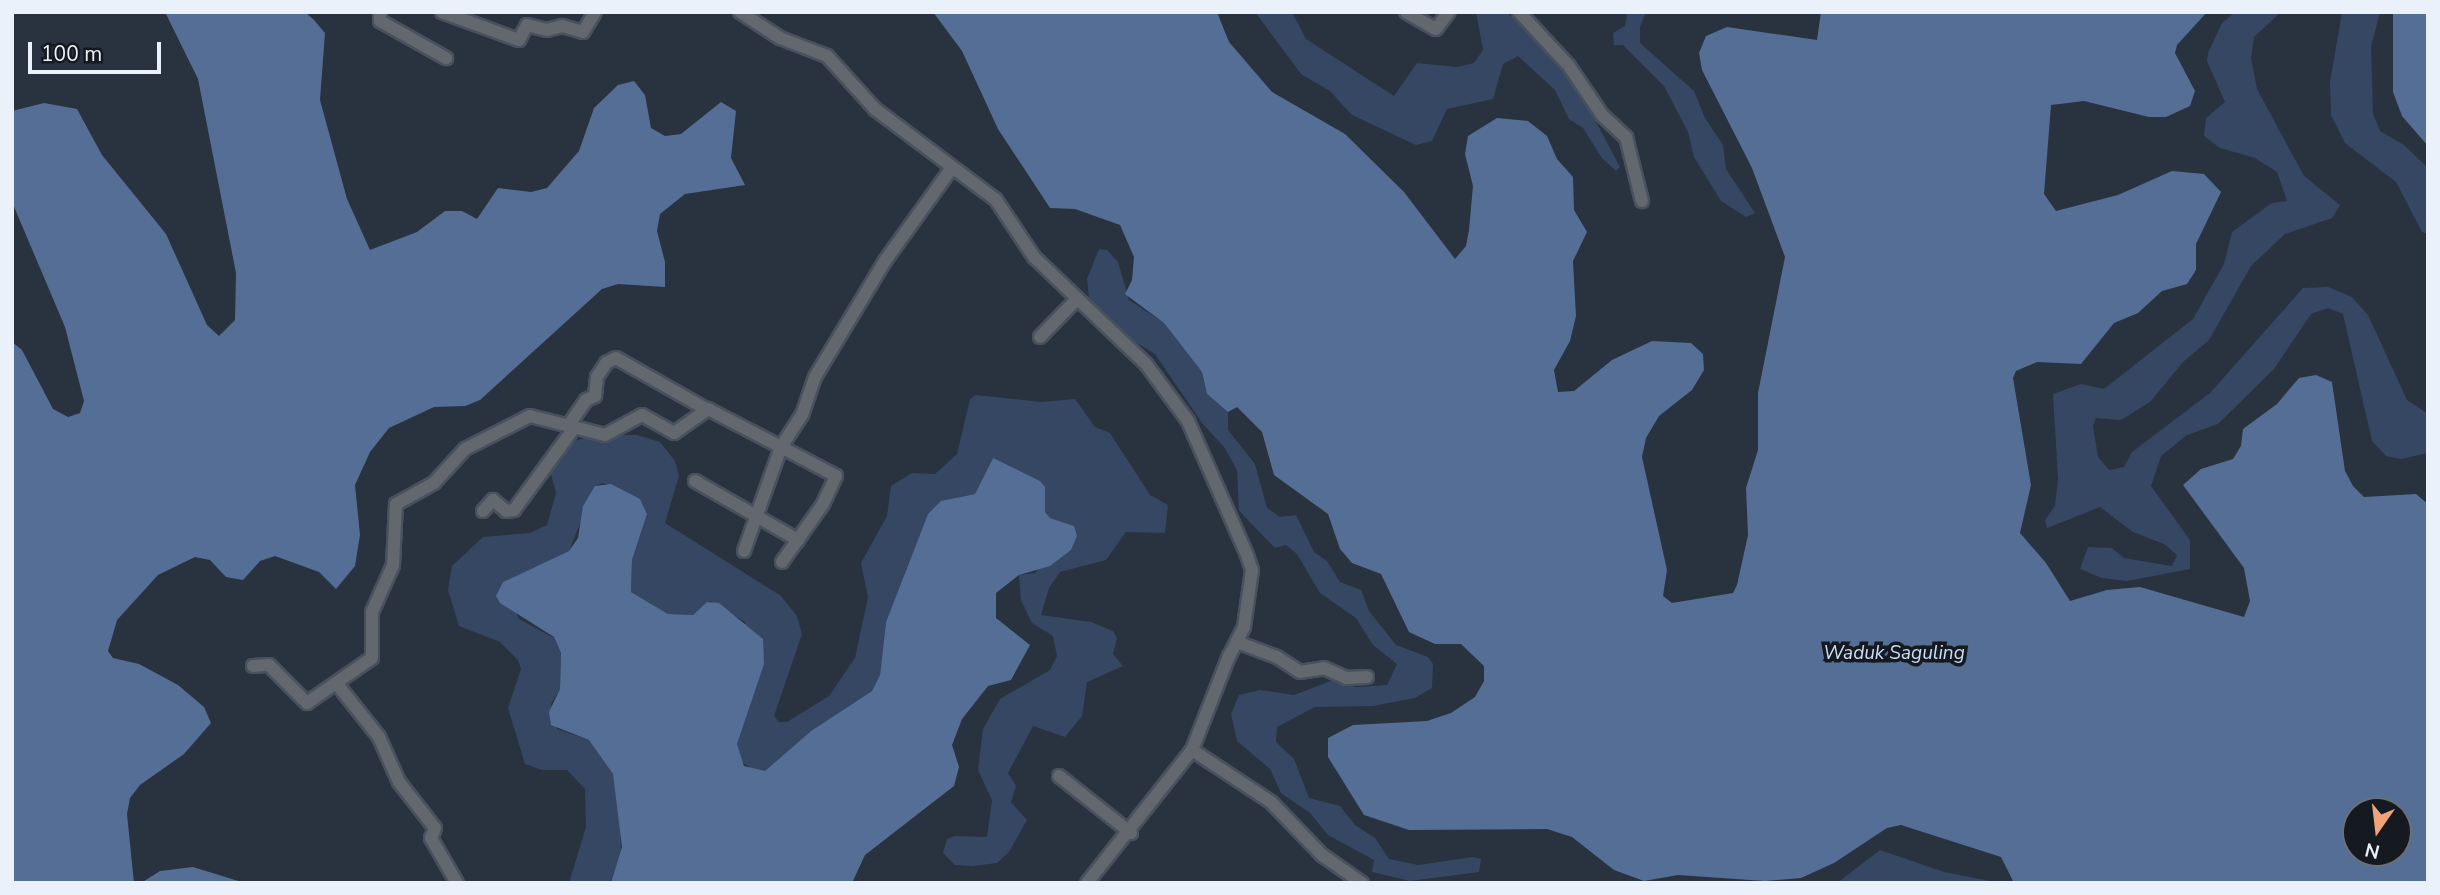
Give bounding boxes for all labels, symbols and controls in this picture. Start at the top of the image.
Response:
scale bar [32,28,164,72]
text: 100 m [41,40,102,68]
water label: Waduk Saguling [1823,643,1965,665]
north arrow [2342,797,2412,867]
text: N [2362,836,2382,865]

